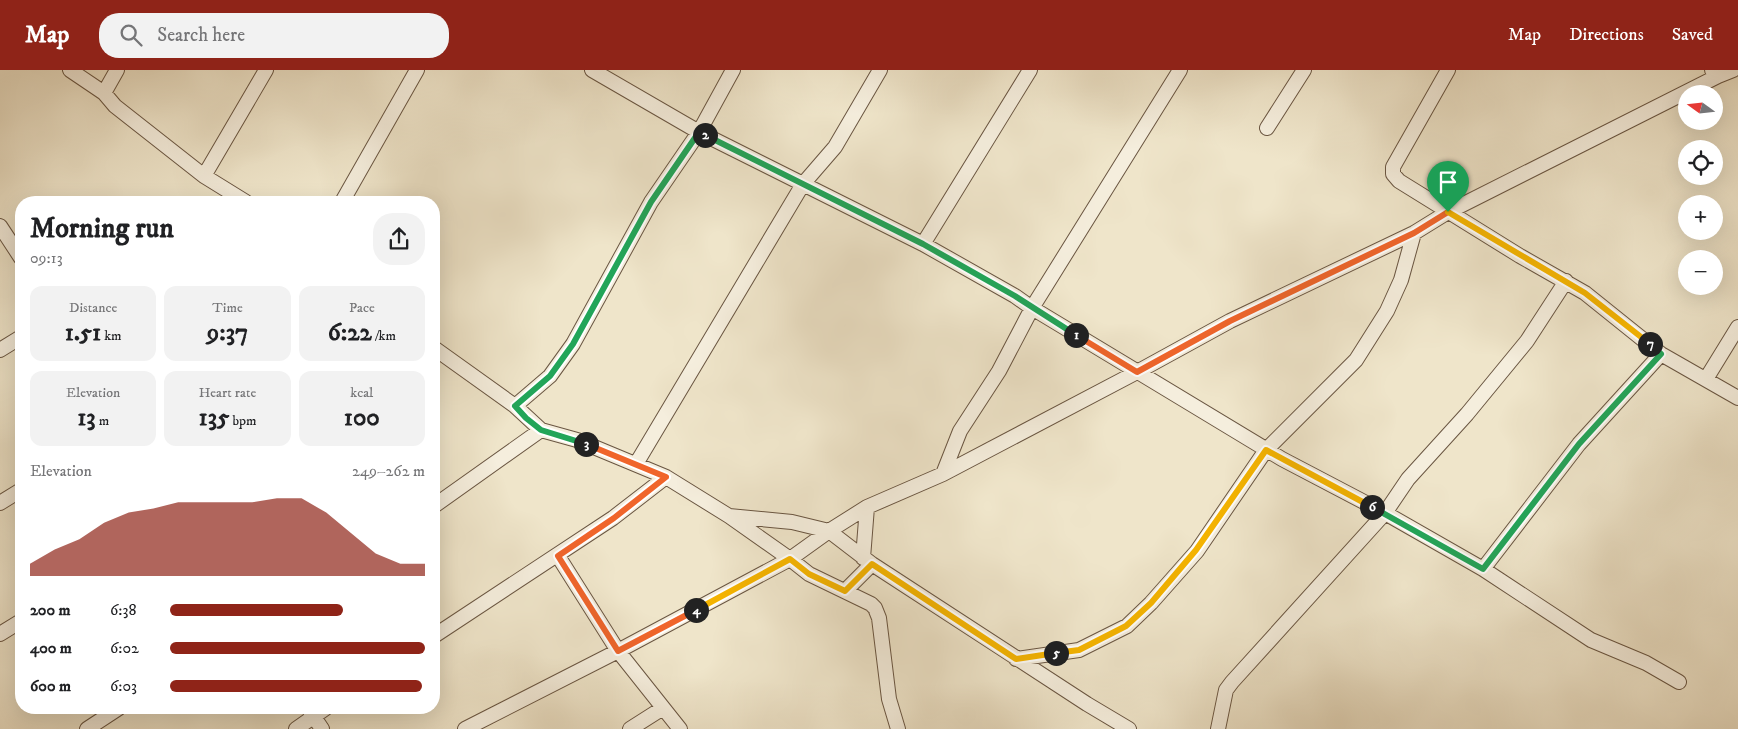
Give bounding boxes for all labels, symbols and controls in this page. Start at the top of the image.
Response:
search box [99,13,449,58]
text: Map [25,20,69,50]
icon: search [117,21,145,49]
text: Search here [157,24,245,47]
text: Map [1508,24,1541,46]
text: Directions [1569,24,1644,46]
text: Saved [1672,24,1713,46]
north arrow [1678,85,1722,130]
map controls [1678,85,1723,295]
pin: 2 [692,122,718,148]
text: 2 [702,126,709,144]
button: locate [1678,140,1723,185]
pin [1427,161,1469,212]
icon: arrive [1434,168,1462,196]
button: + [1678,195,1723,240]
text: Morning run [30,211,174,246]
button: share [373,213,425,265]
text: 09:13 [30,248,63,268]
button: − [1678,250,1723,295]
text: Distance [69,299,117,317]
text: Time [212,299,243,317]
text: Pace [349,299,375,317]
text: 1.51 [65,317,101,348]
text: 9:37 [207,317,248,348]
text: 6:22 [328,317,372,348]
pin: 1 [1064,322,1088,348]
text: 1 [1074,326,1079,344]
text: km [101,327,122,345]
text: /km [372,327,396,345]
pin: 7 [1638,332,1662,356]
text: 7 [1647,335,1654,353]
text: Elevation [66,384,120,402]
text: Heart rate [199,384,256,402]
text: kcal [350,384,373,402]
text: 13 [77,402,96,433]
text: 135 [198,402,229,433]
text: 100 [344,402,380,433]
text: m [96,412,109,430]
text: bpm [229,412,257,430]
pin: 3 [574,432,598,456]
text: 3 [584,435,589,453]
text: Elevation [30,461,92,481]
text: 249–262 m [352,461,425,481]
pin: 6 [1360,494,1384,520]
text: 6 [1369,498,1376,516]
pin: 4 [684,598,708,622]
text: 200 m [30,600,71,620]
text: 6:38 [110,600,136,620]
text: 4 [692,601,701,619]
text: 400 m [30,638,72,658]
text: 6:02 [110,638,139,658]
pin: 5 [1044,640,1068,666]
text: 5 [1053,644,1060,662]
text: 600 m [30,676,71,696]
text: 6:03 [110,676,137,696]

